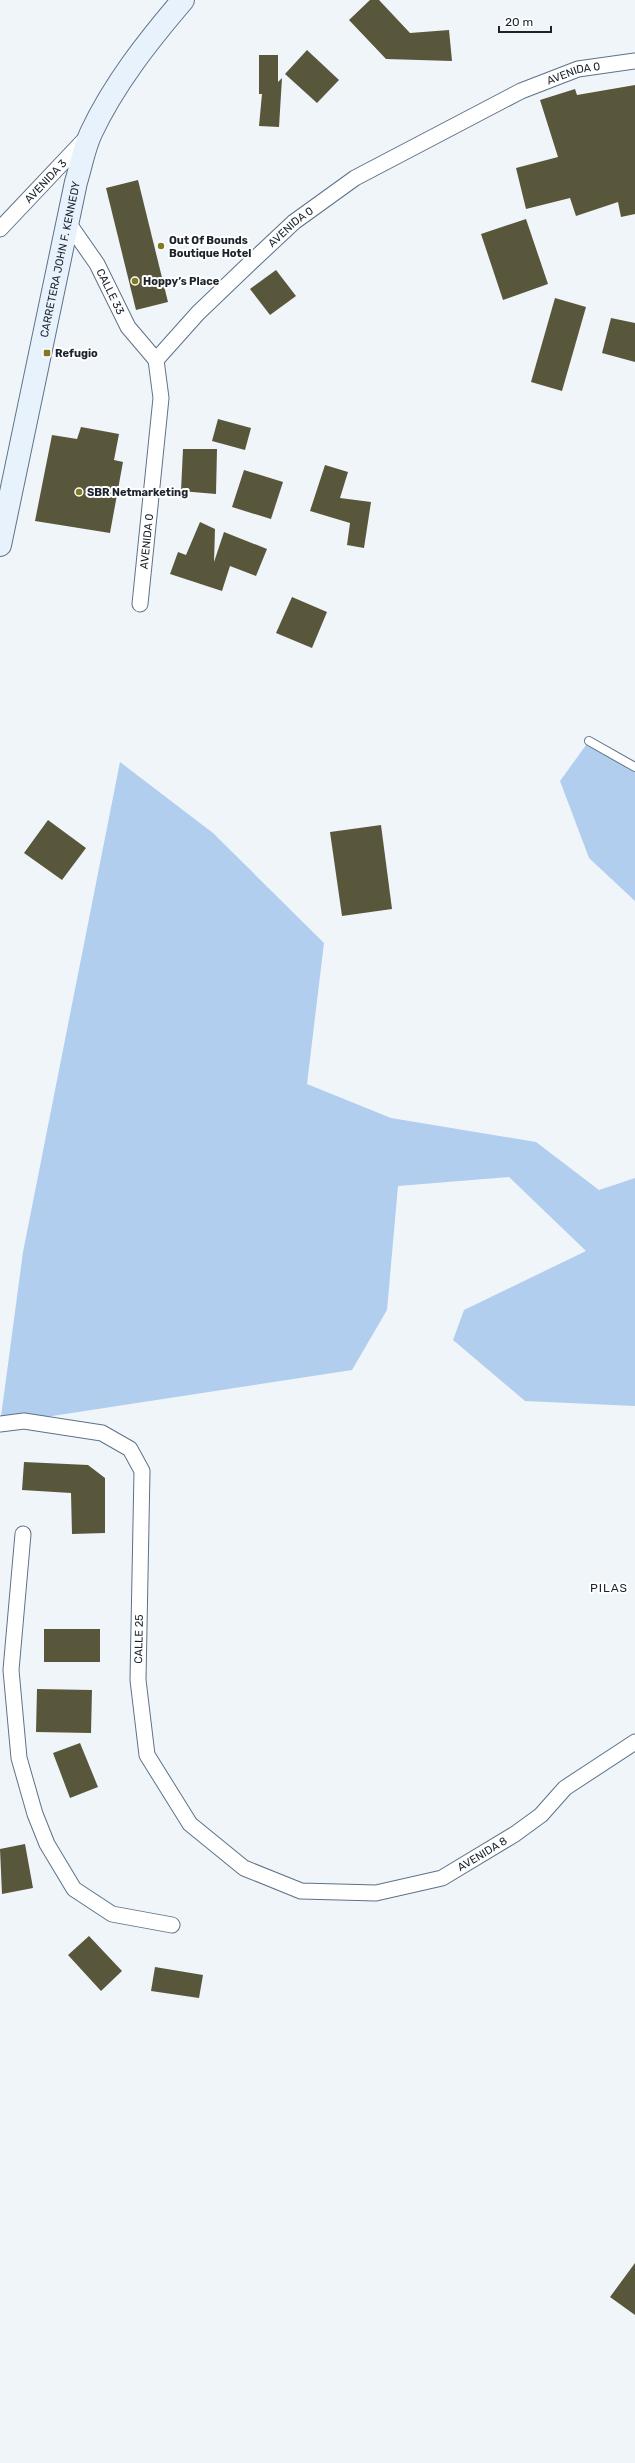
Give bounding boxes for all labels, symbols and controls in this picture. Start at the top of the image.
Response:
scale bar [499,8,551,34]
text: 20 m [505,15,533,29]
street label: AVENIDA 0 [545,59,601,87]
street label: AVENIDA 3 [22,156,69,206]
street label: CARRETERA JOHN F. KENNEDY [37,180,83,339]
street label: AVENIDA 0 [265,204,316,250]
place label: Out Of Bounds Boutique Hotel [169,234,251,260]
marker: Out Of Bounds Boutique Hotel [156,241,166,251]
street label: CALLE 33 [94,266,127,317]
place label: Hoppy’s Place [143,275,220,288]
marker: Hoppy’s Place [130,276,140,286]
place label: Refugio [55,347,98,360]
marker: Refugio [42,348,52,358]
place label: SBR Netmarketing [87,486,188,499]
marker: SBR Netmarketing [74,487,84,497]
street label: AVENIDA 0 [137,513,156,570]
district label: PILAS [590,1581,628,1595]
street label: CALLE 25 [132,1614,146,1664]
street label: AVENIDA 8 [455,1834,509,1874]

